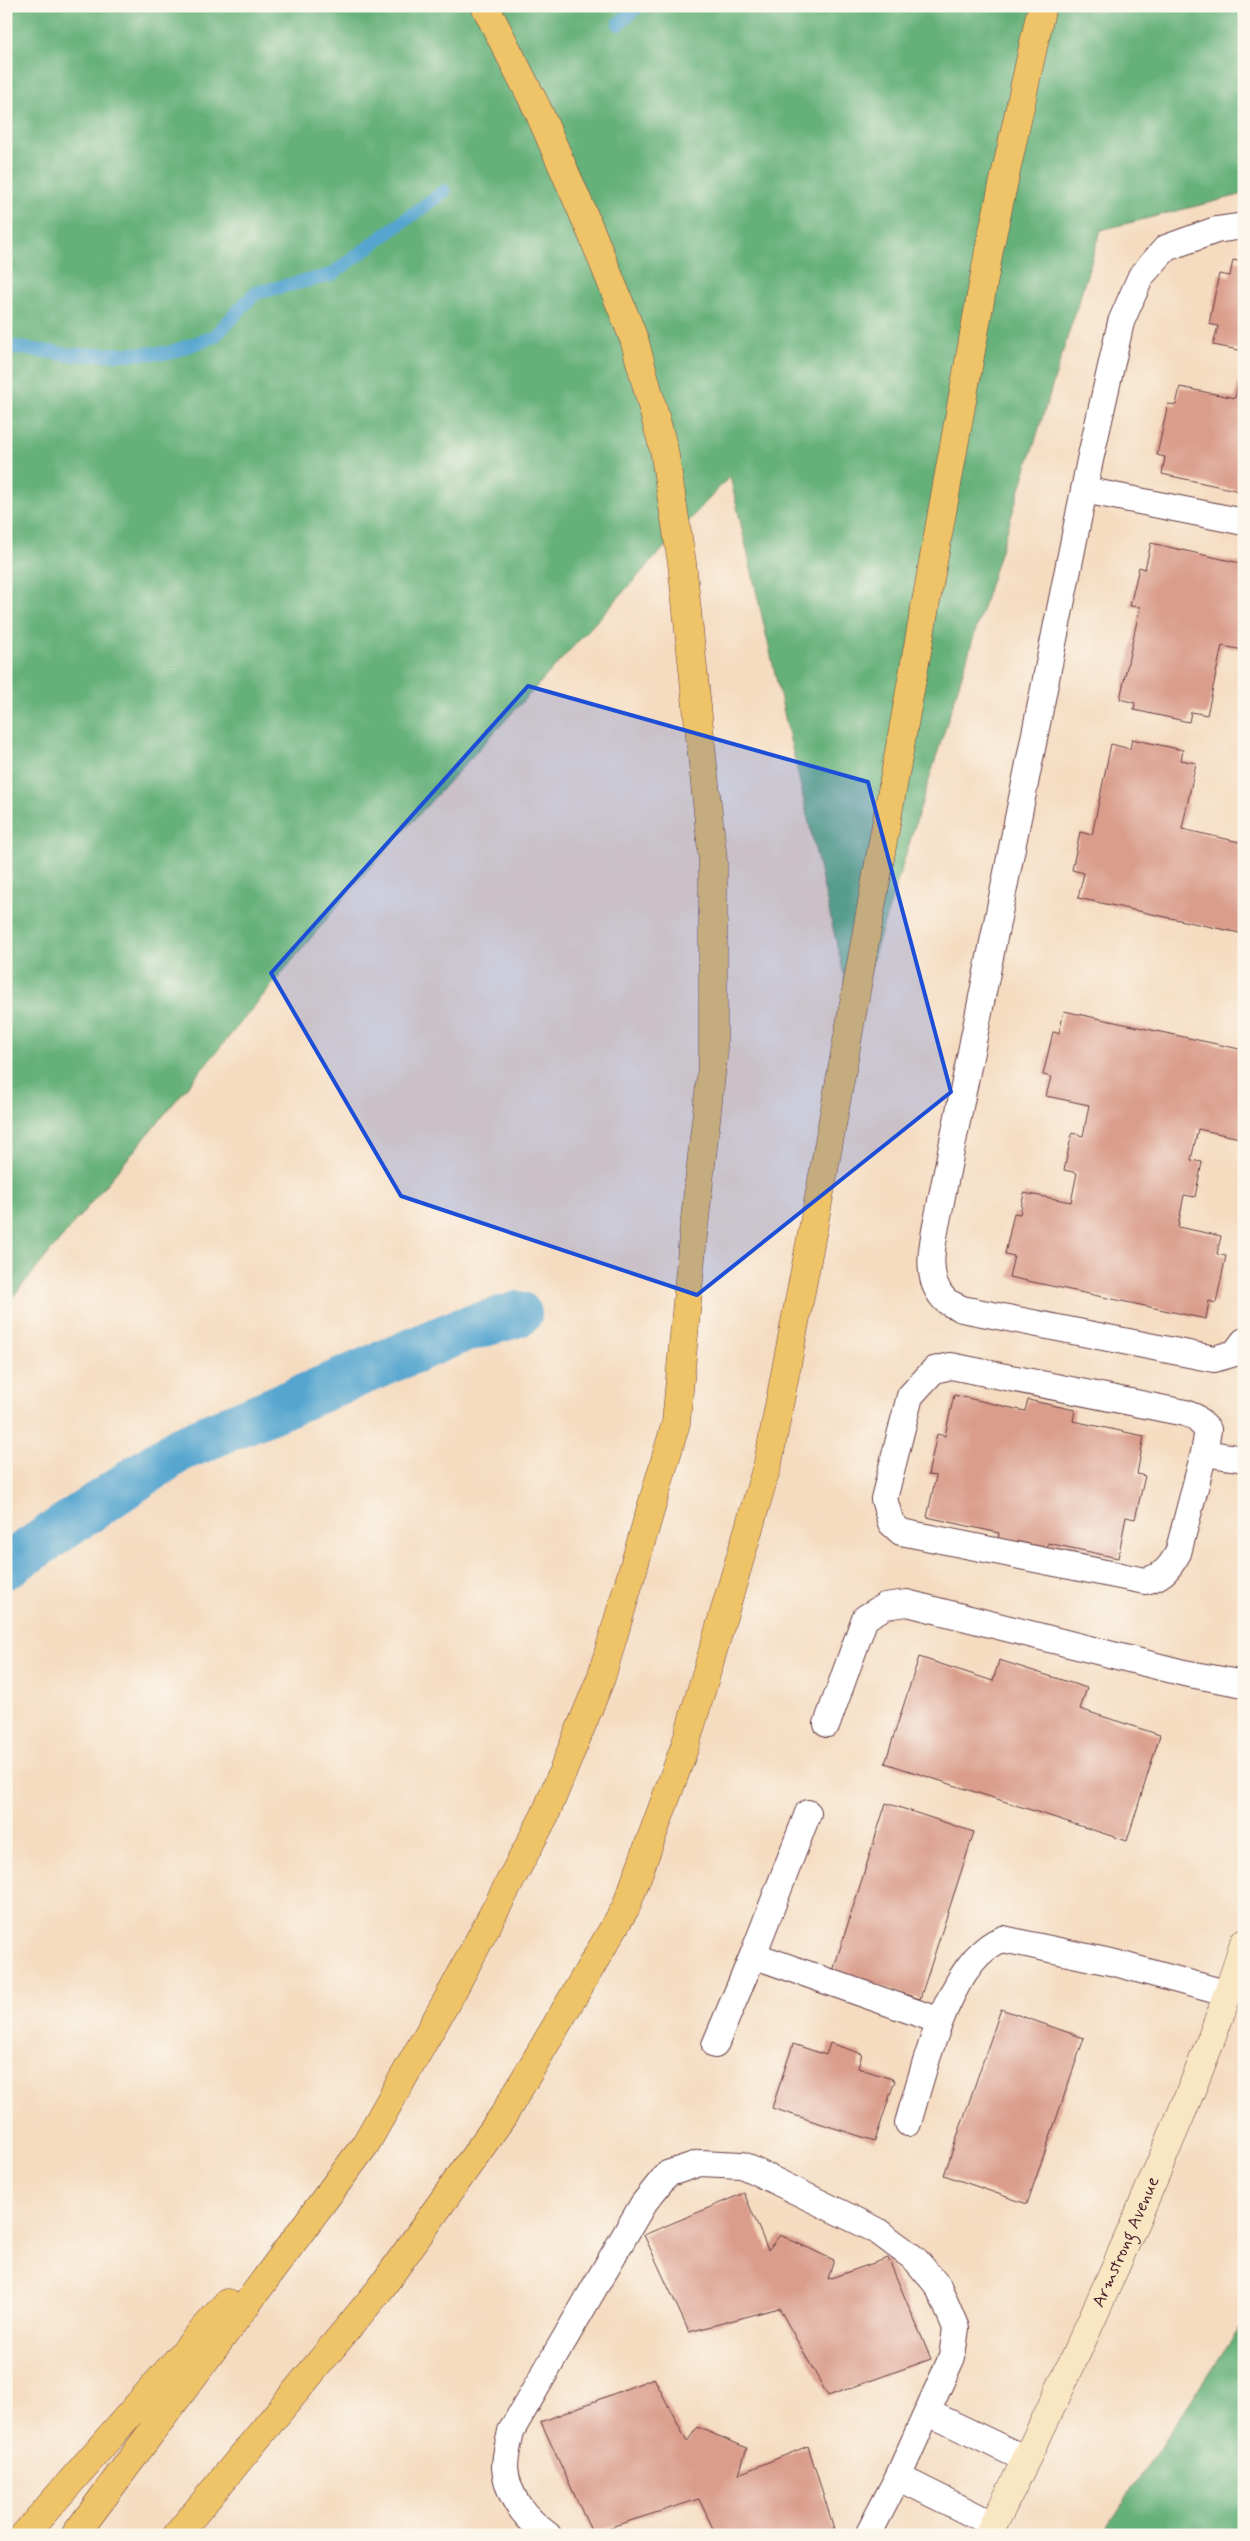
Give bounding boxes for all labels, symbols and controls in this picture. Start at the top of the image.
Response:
street label: Armstrong Avenue [1087,2172,1165,2311]

